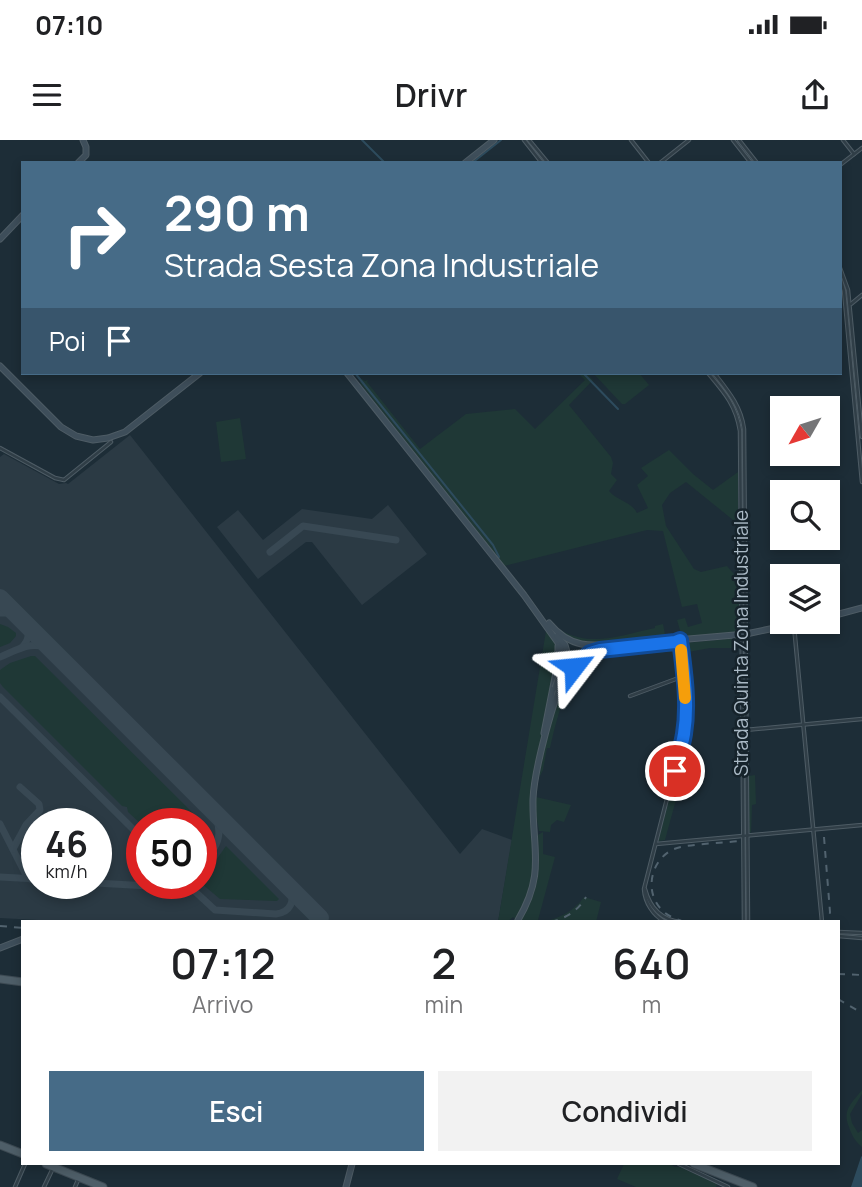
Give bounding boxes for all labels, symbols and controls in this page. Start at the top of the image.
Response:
text: 07:10 [35,7,103,43]
text: Drivr [395,73,467,117]
icon: menu [28,76,66,114]
icon: share [796,76,834,114]
text: 290 m [164,179,310,246]
icon: right [49,189,140,280]
text: Strada Sesta Zona Industriale [164,243,599,287]
icon: arrive [100,322,138,360]
text: Poi [49,323,86,359]
north arrow [770,396,840,466]
map controls [770,396,840,634]
button: search [770,480,840,550]
street label: Strada Quinta Zona Industriale [728,510,754,776]
button: layers [770,564,840,634]
position arrow [537,630,611,704]
pin [645,741,705,801]
icon: arrive [656,752,694,790]
speed limit sign: 50 [126,808,217,899]
text: 46 [45,820,88,868]
text: km/h [46,859,87,883]
text: 07:12 [170,934,275,992]
text: 2 [432,934,456,992]
text: 640 [612,934,691,992]
text: Arrivo [192,988,253,1020]
text: min [425,988,463,1020]
text: m [642,988,661,1020]
button: Esci [49,1071,424,1151]
button: Condividi [438,1071,812,1151]

